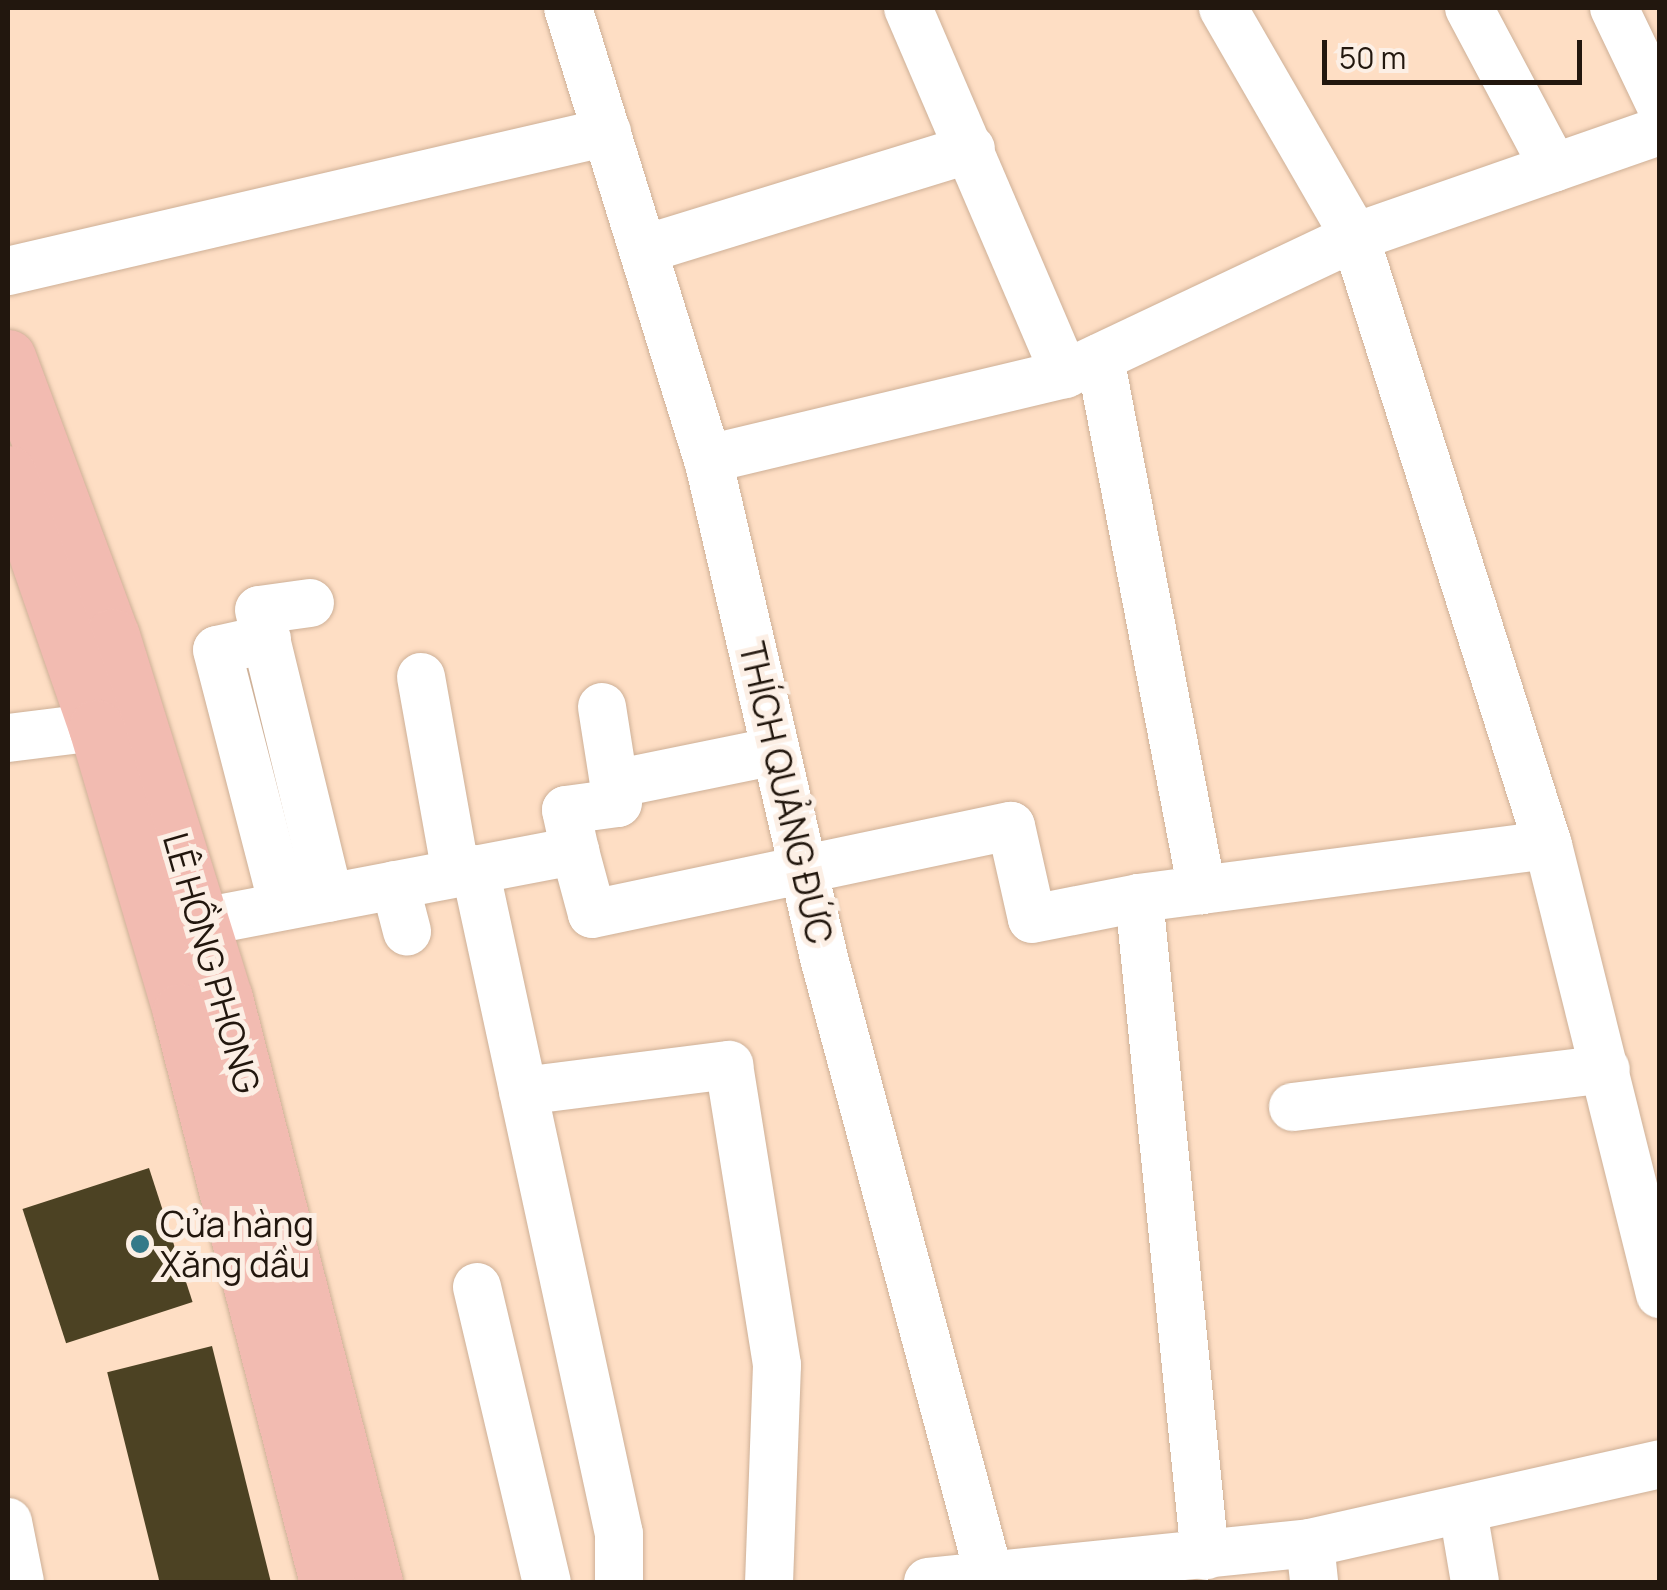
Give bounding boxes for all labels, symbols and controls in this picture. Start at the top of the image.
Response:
scale bar [1327,20,1587,82]
text: 50 m [1339,37,1406,78]
street label: THÍCH QUẢNG ĐỨC [731,638,841,948]
street label: LÊ HỒNG PHONG [155,828,269,1098]
place label: Cửa hàng Xăng dầu [160,1203,314,1285]
marker: Cửa hàng Xăng dầu [129,1233,151,1255]

